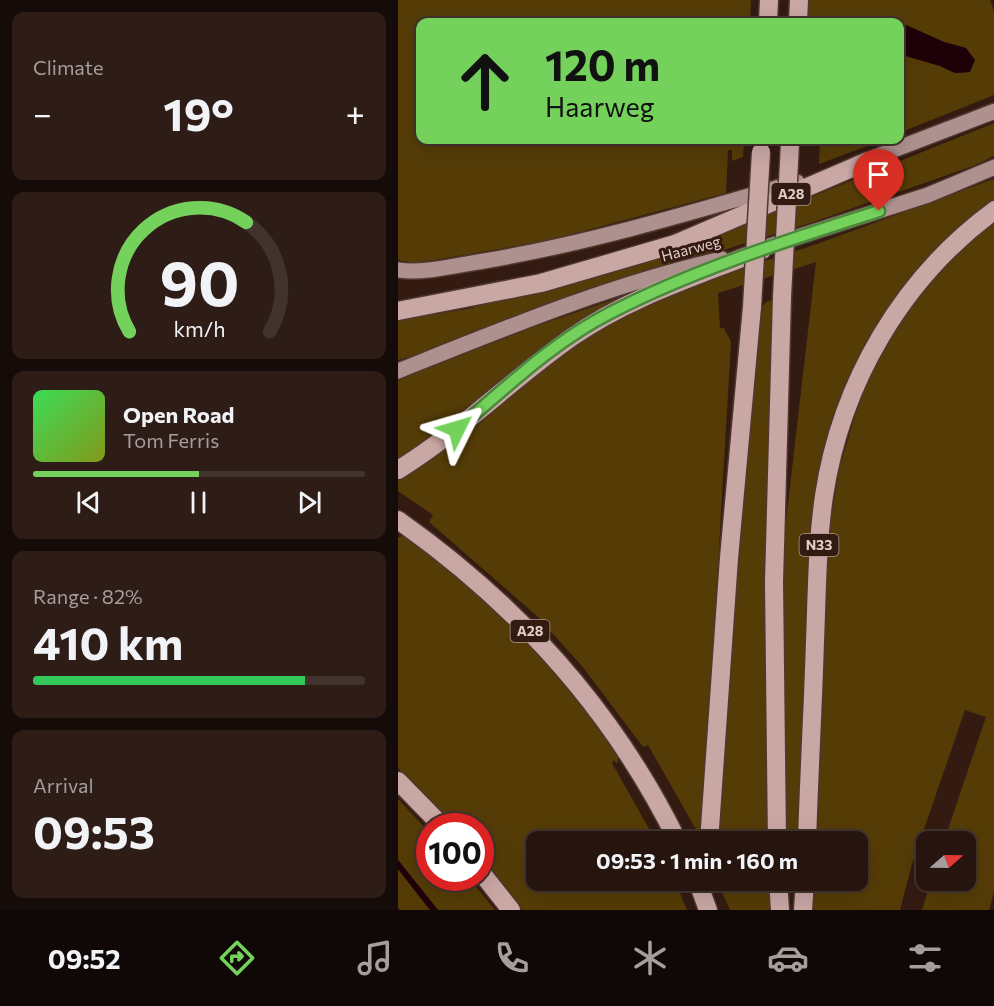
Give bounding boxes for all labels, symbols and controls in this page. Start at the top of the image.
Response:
text: 120 m [545,38,660,90]
icon: ahead [446,42,524,120]
text: Climate [33,55,103,79]
text: 19° [163,85,234,140]
text: Haarweg [545,90,654,123]
text: − [33,92,52,133]
text: + [346,92,365,133]
pin [853,149,904,211]
icon: arrive [862,158,895,191]
road number: A28 [772,183,810,205]
street label: Haarweg [659,231,722,265]
text: 90 [159,244,239,320]
text: km/h [173,316,225,342]
position arrow [425,397,489,461]
text: Open Road [123,401,234,428]
text: Tom Ferris [123,428,219,452]
icon: previous [72,486,105,519]
icon: pause [182,486,215,519]
icon: next [293,486,326,519]
road number: N33 [800,534,838,556]
text: Range · 82% [33,584,143,608]
text: 410 km [33,614,183,669]
road number: A28 [510,620,550,642]
text: Arrival [33,773,94,797]
text: 09:53 [33,803,155,858]
speed limit sign: 100 [416,813,494,891]
north arrow [916,831,976,891]
map controls [916,831,976,891]
text: 09:53 · 1 min · 160 m [596,847,798,874]
icon: directions [216,937,258,979]
icon: music [354,937,396,979]
icon: phone [491,937,533,979]
icon: climate [629,937,671,979]
icon: car [767,937,809,979]
icon: filters [904,937,946,979]
text: 09:52 [48,942,121,975]

